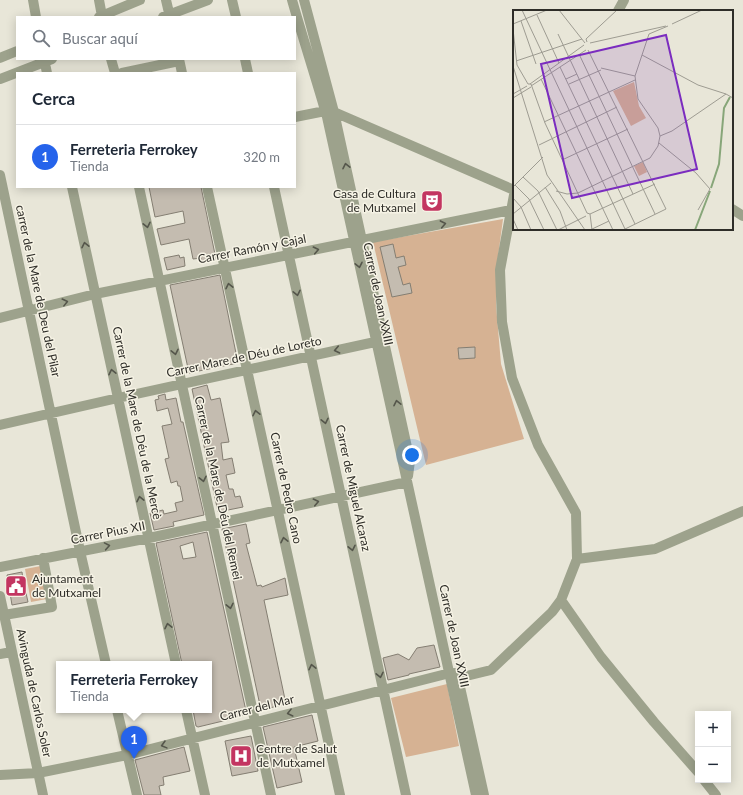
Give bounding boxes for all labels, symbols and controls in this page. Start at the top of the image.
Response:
inset map [513,10,733,230]
search box [16,16,296,60]
icon: search [30,27,52,49]
text: Buscar aquí [62,29,138,47]
text: Cerca [32,88,75,109]
text: Ferreteria Ferrokey [70,140,198,158]
text: 1 [41,149,49,165]
text: 320 m [243,149,280,165]
text: Tienda [70,158,109,174]
one-way arrow [343,163,351,169]
place label: Casa de Cultura de Mutxamel [333,186,416,215]
theatre icon: Casa de Cultura de Mutxamel [419,188,445,214]
street label: carrer de la Mare de Deu del Pilar [13,203,64,379]
one-way arrow [440,220,446,228]
one-way arrow [143,222,151,228]
street label: Carrer Ramón y Cajal [196,231,307,266]
street label: Carrer de Joan XXIII [360,241,397,347]
one-way arrow [81,242,89,248]
one-way arrow [312,246,319,254]
one-way arrow [354,261,362,268]
one-way arrow [225,283,233,289]
one-way arrow [292,290,300,297]
one-way arrow [61,298,68,307]
street label: Carrer de la Mare de Déu de la Mercè [110,325,165,521]
street label: Carrer Mare de Déu de Loreto [165,333,323,380]
one-way arrow [334,346,340,354]
one-way arrow [170,349,178,355]
one-way arrow [109,369,117,375]
street label: Carrer de la Mare de Déu del Remei [192,395,245,581]
one-way arrow [394,399,402,406]
one-way arrow [253,410,261,416]
one-way arrow [320,417,328,424]
street label: Carrer de Miguel Alcaraz [333,423,374,553]
street label: Carrer de Pedro Cano [267,431,306,545]
your location [402,445,422,465]
one-way arrow [198,476,206,482]
one-way arrow [136,496,144,502]
one-way arrow [313,498,319,506]
street label: Carrer Pius XII [69,518,146,547]
one-way arrow [281,537,289,543]
one-way arrow [104,542,110,551]
one-way arrow [348,544,356,551]
place label: Ajuntament de Mutxamel [32,571,101,600]
public building icon: Ajuntament de Mutxamel [3,573,29,599]
street label: Carrer de Joan XXIII [436,583,473,689]
one-way arrow [226,603,234,609]
one-way arrow [164,623,172,629]
street label: Avinguda de Carlos Soler [14,627,56,759]
popup [56,661,212,713]
one-way arrow [308,664,316,670]
text: Ferreteria Ferrokey [70,670,198,688]
one-way arrow [375,671,383,678]
text: Tienda [70,688,109,704]
street label: Carrer del Mar [218,691,296,724]
one-way arrow [286,708,293,717]
map controls [695,711,731,783]
button: + [695,711,731,747]
pin: 1 [121,726,147,759]
one-way arrow [160,740,167,749]
place label: Centre de Salut de Mutxamel [256,741,338,770]
hospital icon: Centre de Salut de Mutxamel [228,743,254,769]
button: − [695,747,731,783]

